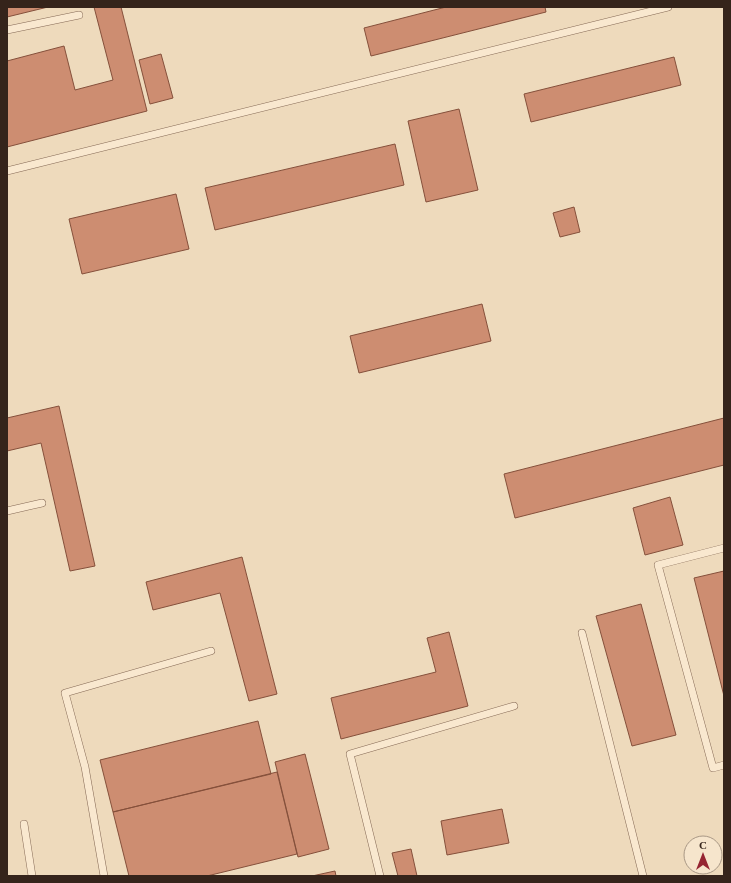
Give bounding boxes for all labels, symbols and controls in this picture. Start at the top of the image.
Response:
north arrow [683,835,723,875]
text: С [699,839,707,851]

